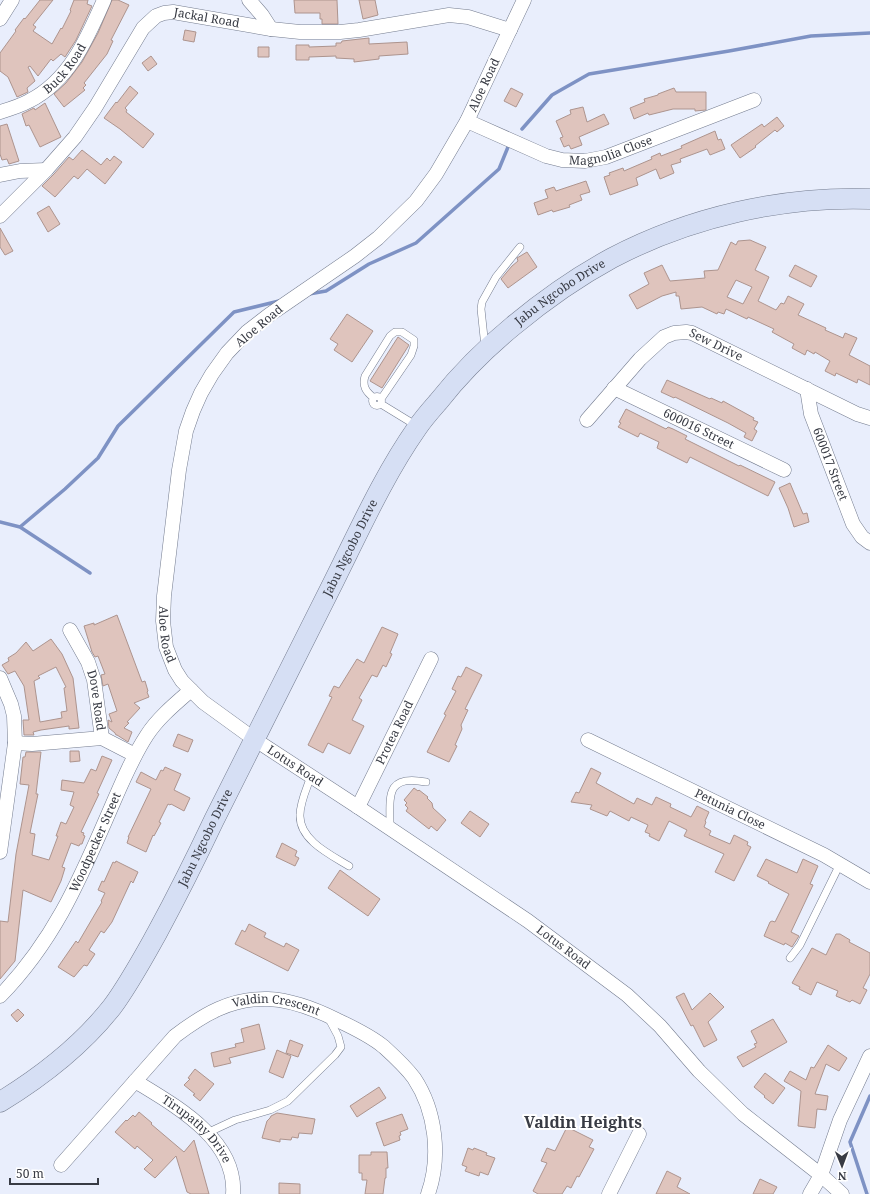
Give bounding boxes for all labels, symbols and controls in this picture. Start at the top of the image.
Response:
street label: Jackal Road [172,3,242,32]
street label: Buck Road [39,40,90,97]
street label: Aloe Road [464,55,504,114]
street label: Magnolia Close [568,131,655,169]
street label: Jabu Ngcobo Drive [510,254,608,330]
street label: Aloe Road [231,300,287,351]
street label: Sew Drive [686,324,746,365]
street label: 600016 Street [661,404,737,453]
street label: 600017 Street [809,425,852,503]
street label: Jabu Ngcobo Drive [318,496,381,600]
street label: Aloe Road [155,606,181,666]
street label: Dove Road [83,667,110,732]
street label: Protea Road [371,697,418,767]
street label: Lotus Road [264,741,327,790]
street label: Petunia Close [692,784,769,833]
street label: Jabu Ngcobo Drive [173,786,236,890]
street label: Woodpecker Street [65,789,125,895]
street label: Lotus Road [533,921,595,973]
street label: Valdin Crescent [230,990,323,1019]
street label: Tirupathy Drive [159,1091,236,1165]
district label: Valdin Heights [524,1111,642,1133]
north arrow [822,1146,862,1186]
scale bar [10,1160,98,1186]
text: 50 m [16,1165,44,1182]
text: N [837,1169,847,1184]

